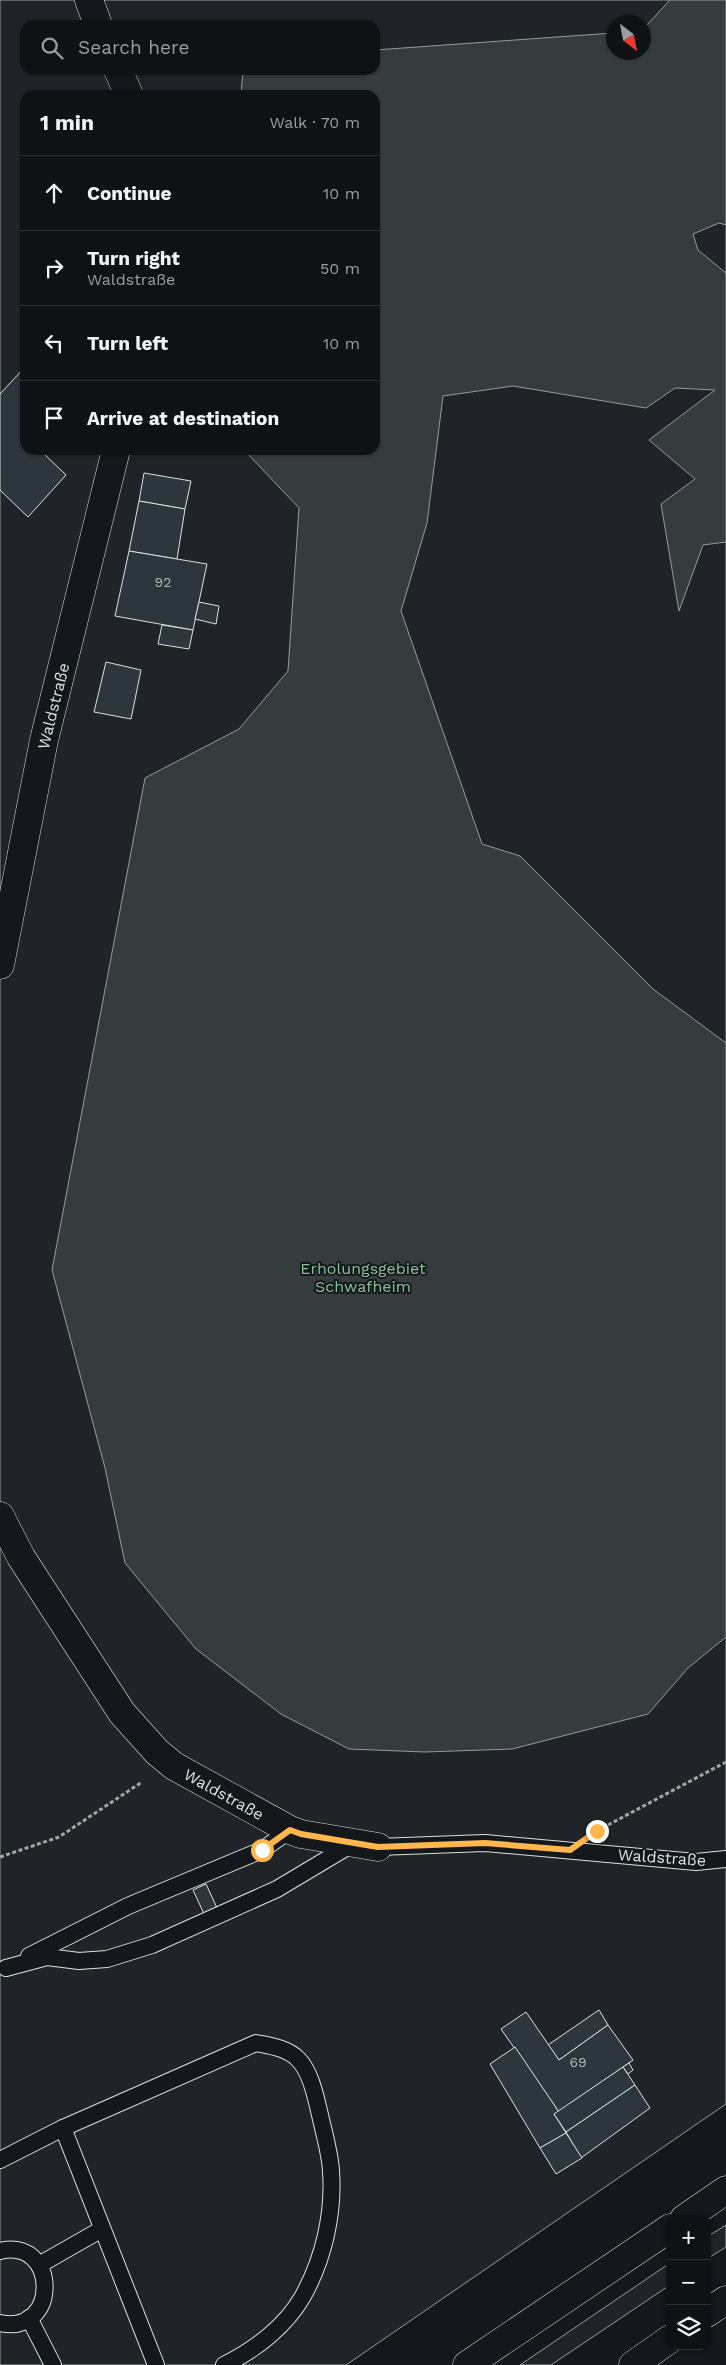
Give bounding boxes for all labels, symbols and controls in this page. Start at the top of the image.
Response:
north arrow [606,15,651,60]
search box [20,20,380,75]
icon: search [38,34,66,62]
text: Search here [78,36,189,59]
text: 1 min [40,110,94,135]
text: Walk · 70 m [269,113,360,132]
icon: ahead [40,179,68,207]
text: Continue [87,182,171,205]
text: 10 m [323,184,360,203]
text: Turn right [87,247,180,270]
icon: right [40,254,68,282]
text: 50 m [320,259,360,278]
text: Waldstraße [87,270,175,289]
icon: left [40,329,68,357]
text: Turn left [87,332,168,355]
text: 10 m [323,334,360,353]
icon: arrive [40,404,68,432]
text: Arrive at destination [87,407,279,430]
house number: 92 [155,574,171,590]
street label: Waldstraße [34,661,73,751]
park label: Erholungsgebiet Schwafheim [300,1259,426,1296]
street label: Waldstraße [181,1765,267,1824]
route end [586,1820,609,1843]
route start [251,1839,274,1862]
street label: Waldstraße [617,1845,707,1870]
house number: 69 [569,2054,587,2070]
map controls [666,2215,711,2350]
button: + [666,2215,711,2260]
button: − [666,2260,711,2305]
button: layers [666,2305,711,2350]

